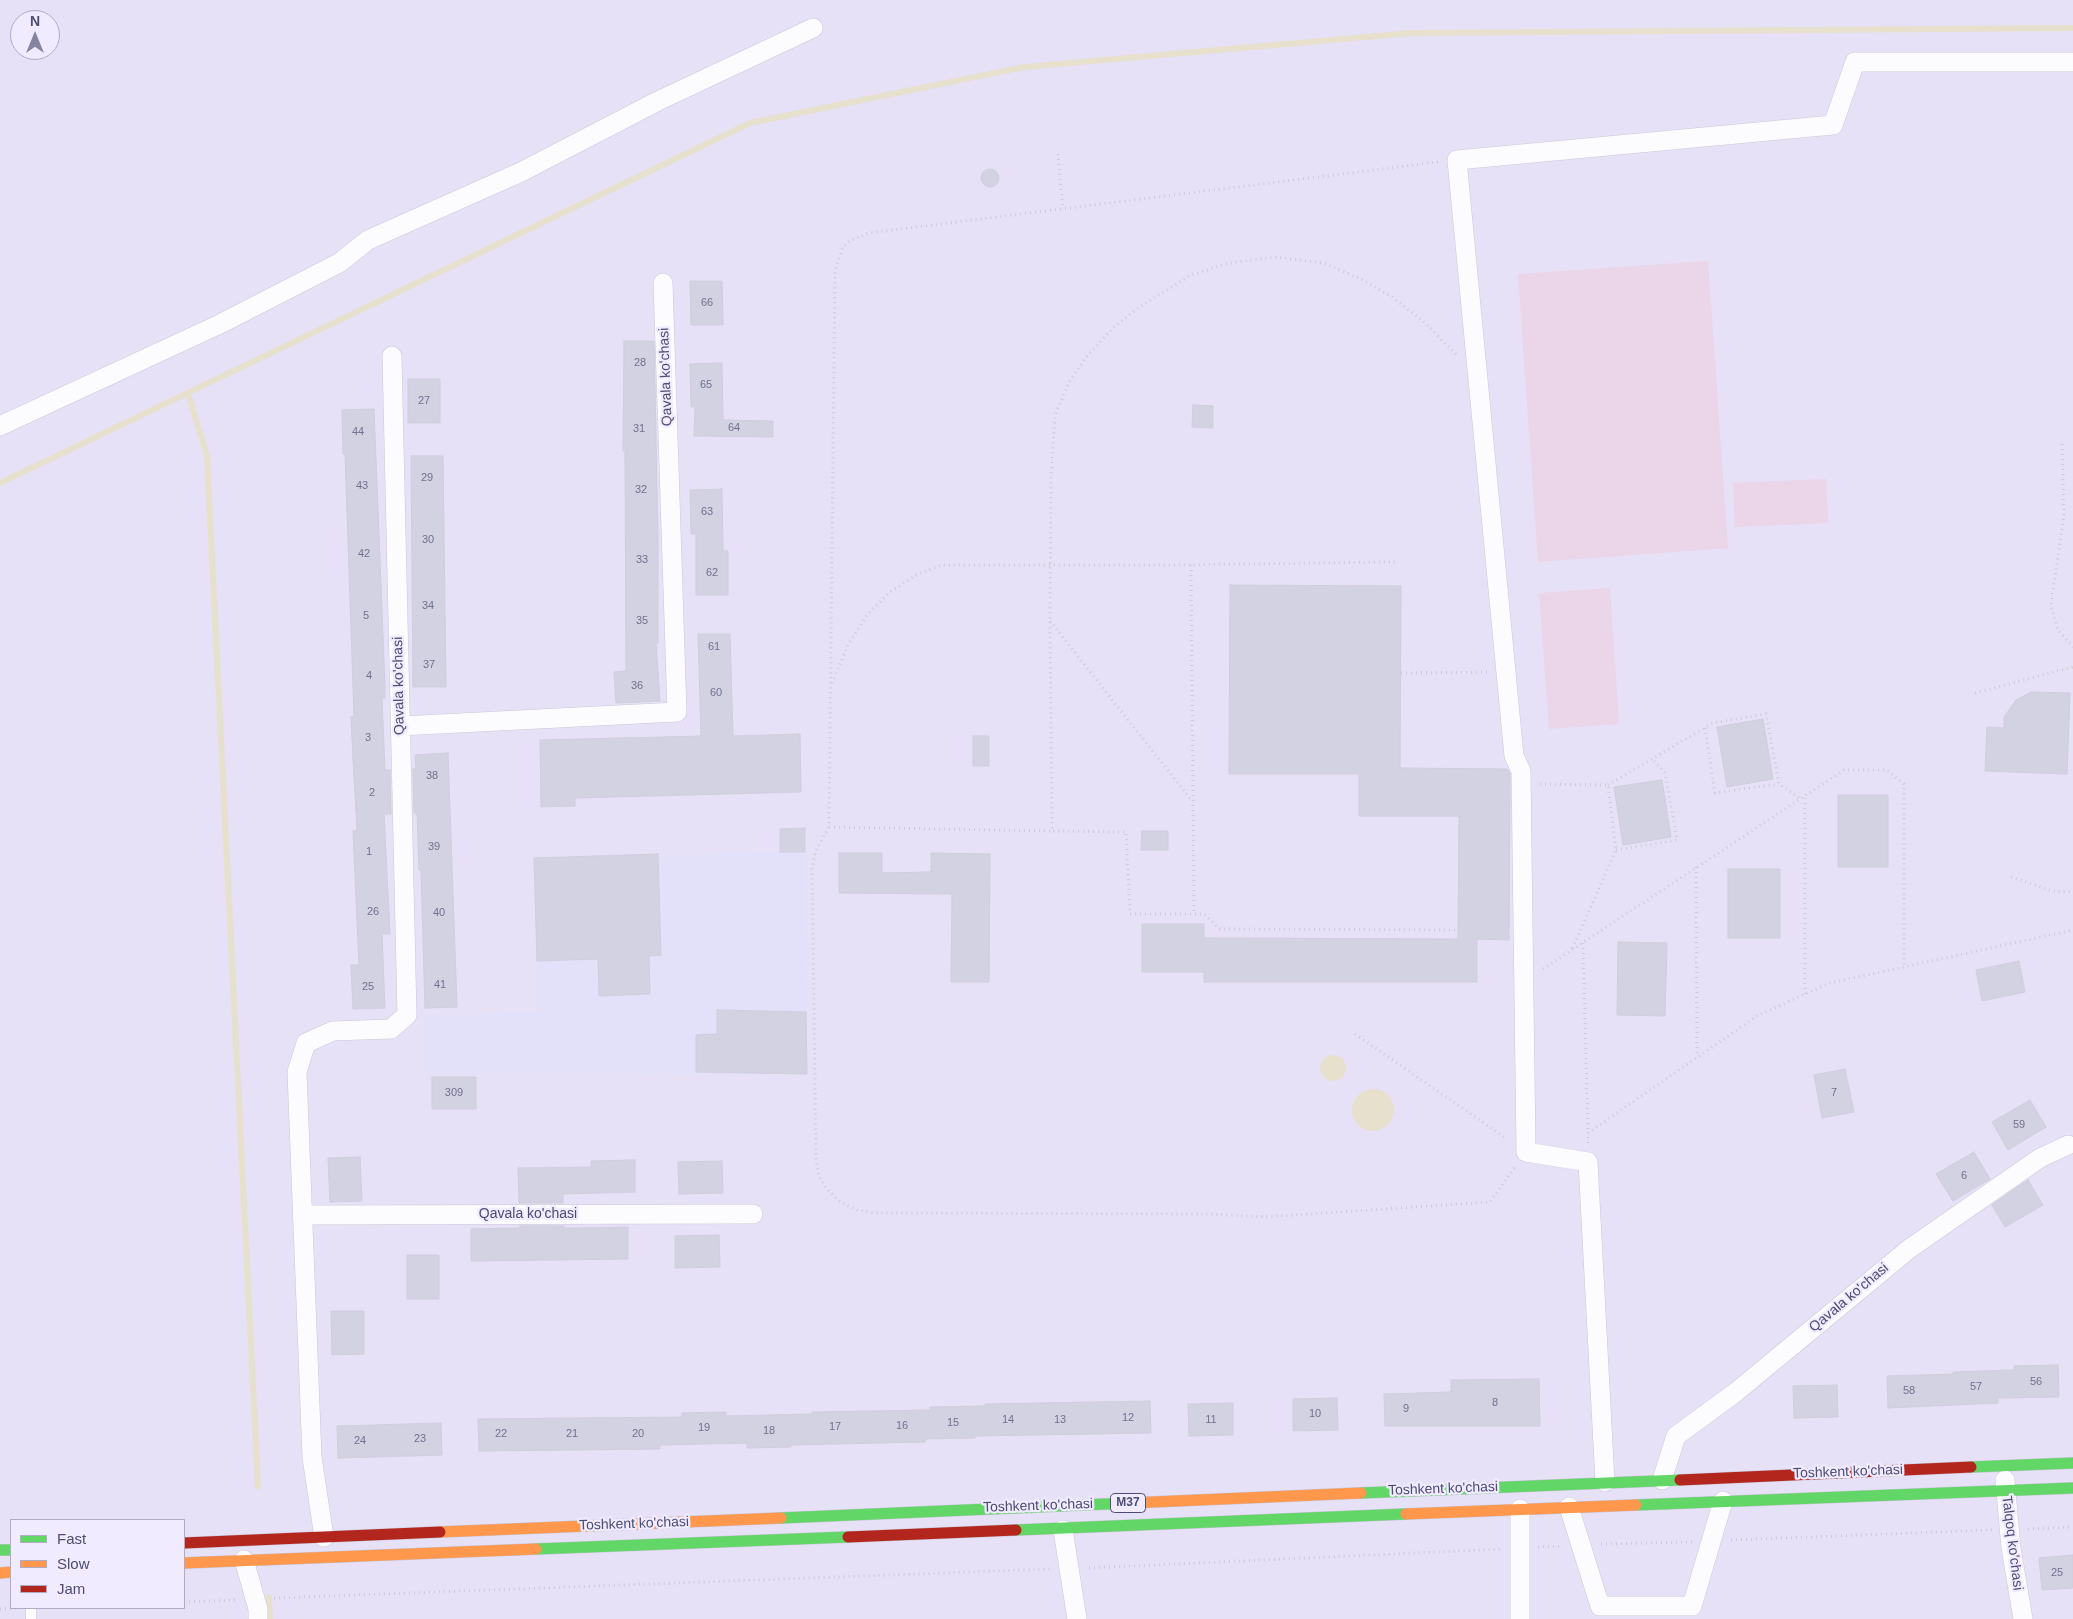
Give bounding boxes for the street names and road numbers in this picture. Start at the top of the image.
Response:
street label: Qavala ko'chasi [656,328,676,426]
street label: Qavala ko'chasi [390,637,408,735]
street label: Qavala ko'chasi [479,1206,577,1222]
street label: Qavala ko'chasi [1806,1260,1892,1336]
street label: Toshkent ko'chasi [1793,1462,1903,1482]
street label: Toshkent ko'chasi [1388,1479,1498,1499]
road number: M37 [1110,1494,1146,1512]
street label: Talqoq ko'chasi [1998,1495,2026,1591]
street label: Toshkent ko'chasi [983,1496,1093,1516]
street label: Toshkent ko'chasi [579,1514,689,1534]

